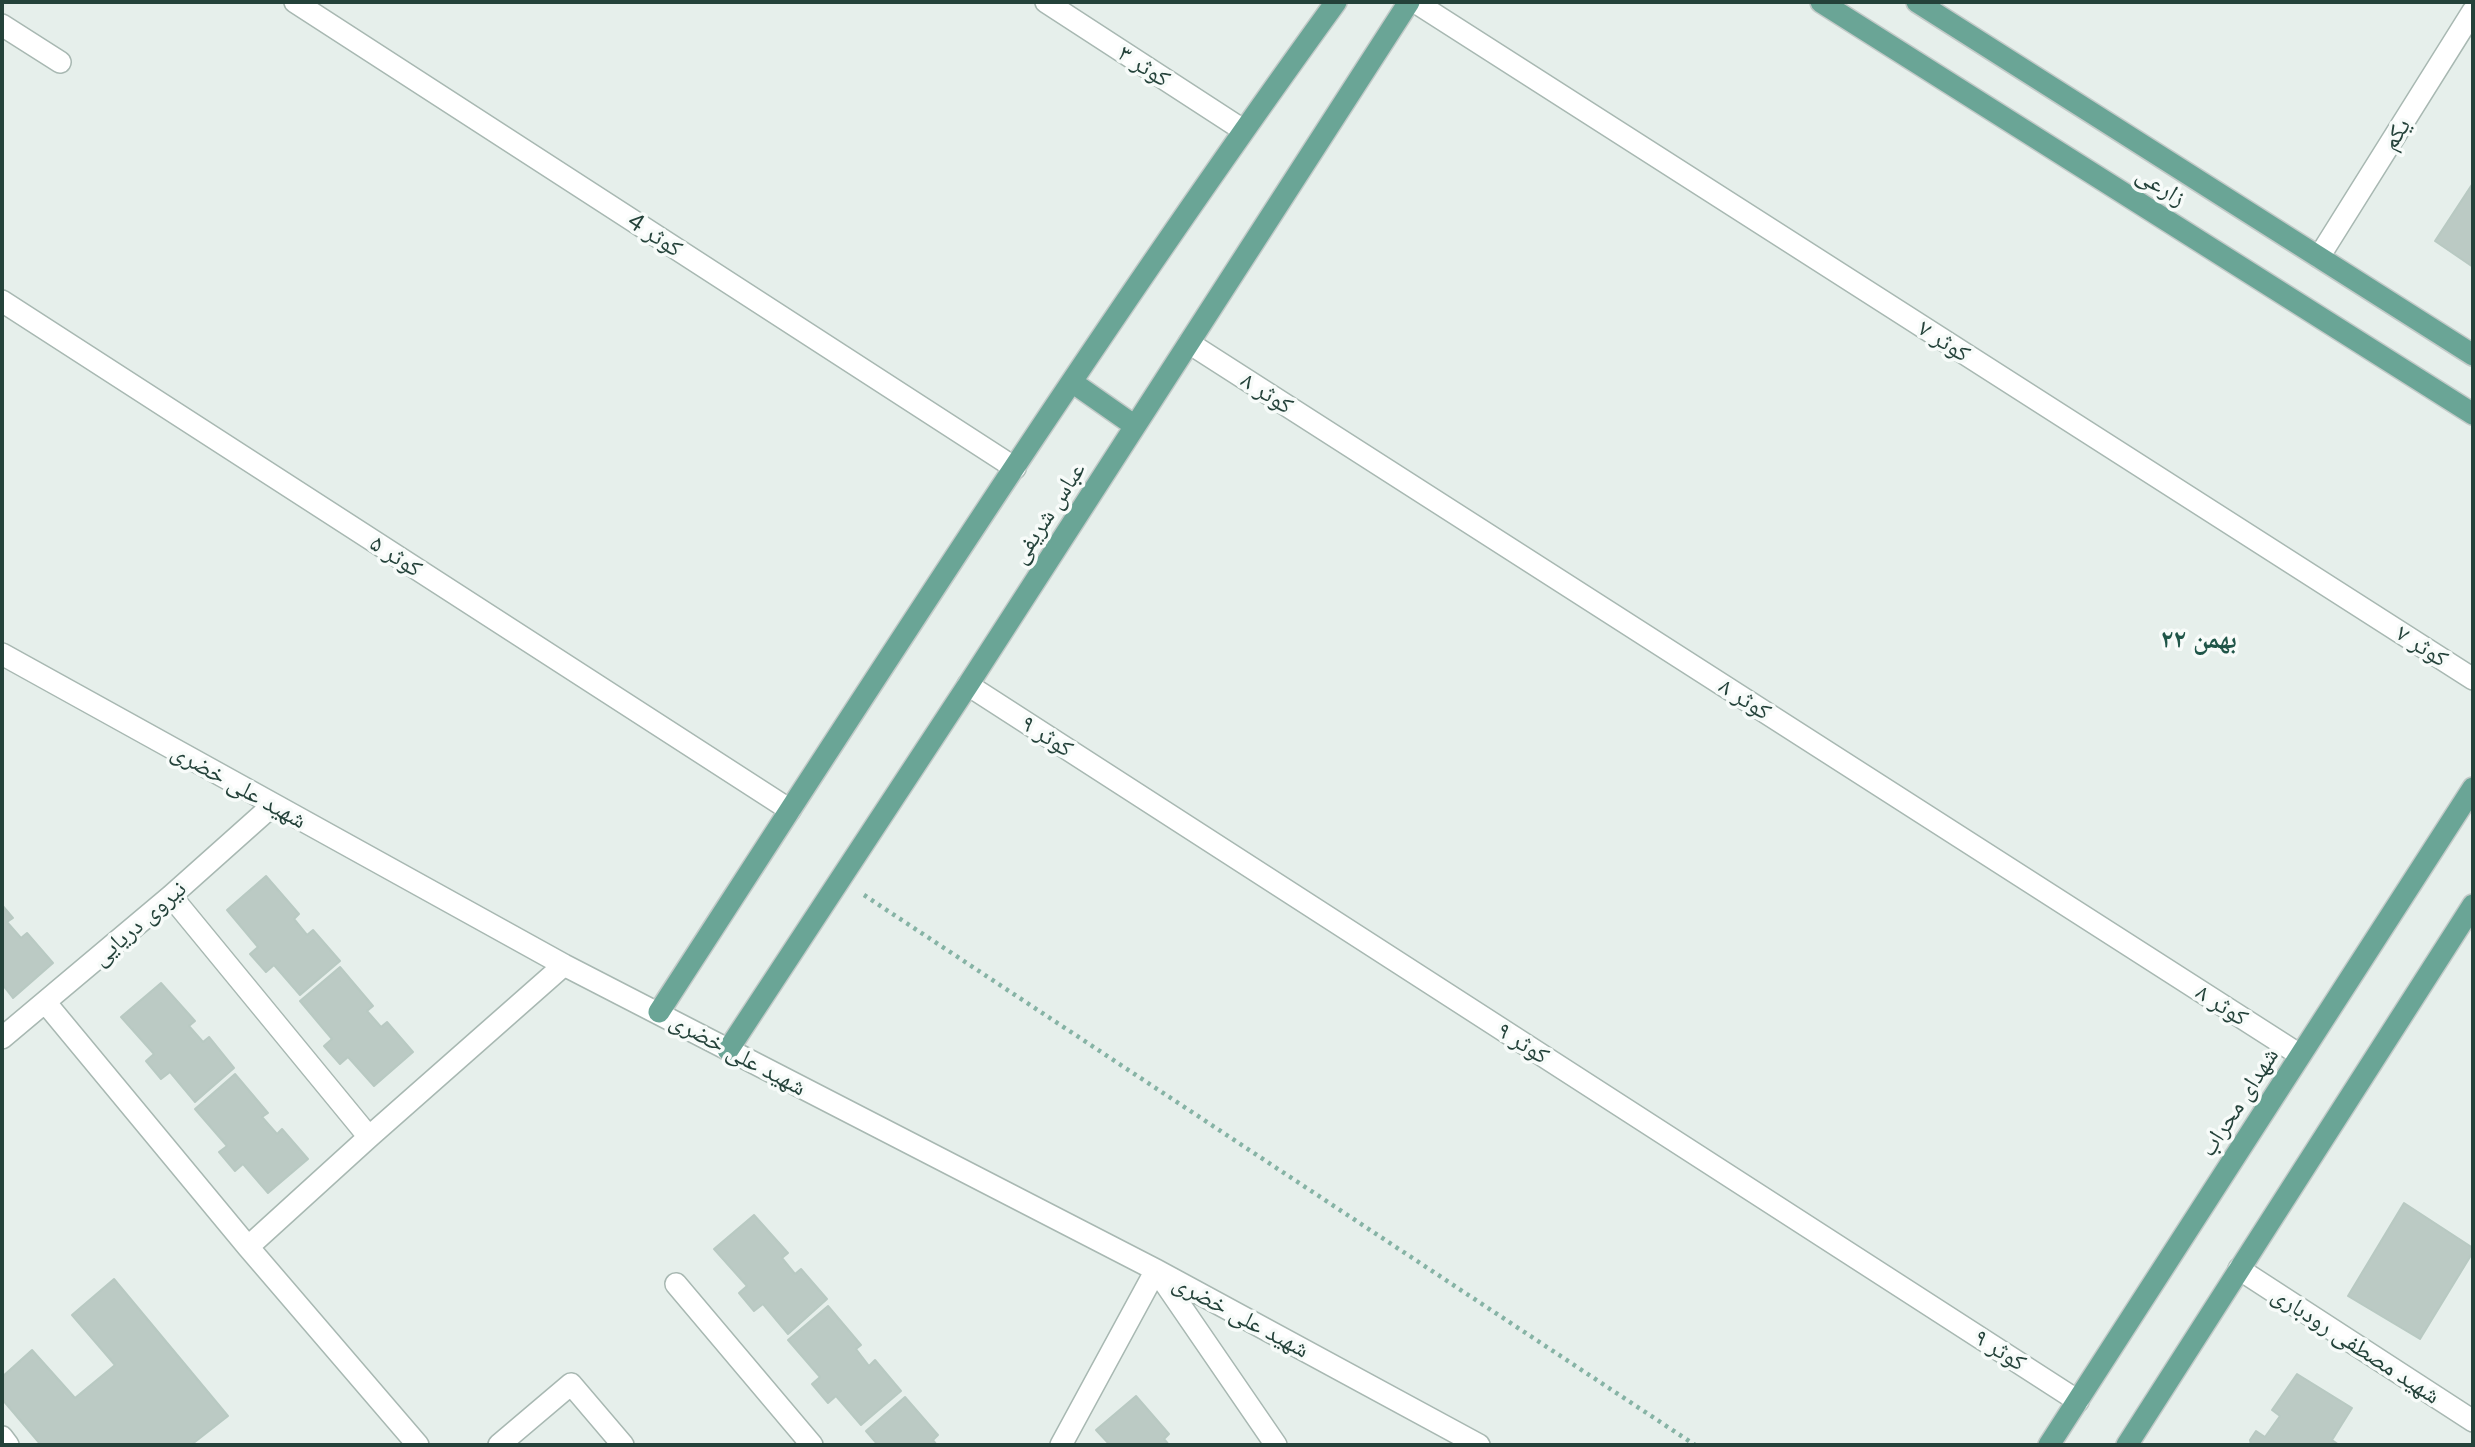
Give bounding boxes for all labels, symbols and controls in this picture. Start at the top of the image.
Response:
street label: کوثر ۳ [1113,39,1175,93]
street label: یکم [2375,113,2417,155]
street label: زارعی [2131,160,2191,212]
street label: کوثر 4 [622,207,688,263]
street label: کوثر ۷ [1913,314,1975,368]
street label: کوثر ۸ [1236,366,1298,420]
street label: عباس شریفی [1005,457,1091,569]
street label: کوثر ۵ [365,529,427,583]
street label: کوثر ۷ [2391,619,2453,673]
district label: ۲۲ بهمن [2161,624,2237,656]
street label: کوثر ۸ [1714,672,1776,726]
street label: کوثر ۹ [1016,709,1078,763]
street label: شهید علی خضری [166,737,312,835]
street label: نیروی دریایی [86,874,192,972]
street label: کوثر ۸ [2191,978,2253,1032]
street label: شهید علی خضری [665,1006,811,1102]
street label: کوثر ۹ [1492,1016,1554,1070]
street label: شهدای محراب [2193,1042,2285,1162]
street label: شهید علی خضری [1168,1268,1314,1364]
street label: شهید مصطفی رودباری [2266,1280,2446,1410]
street label: کوثر ۹ [1969,1323,2031,1377]

